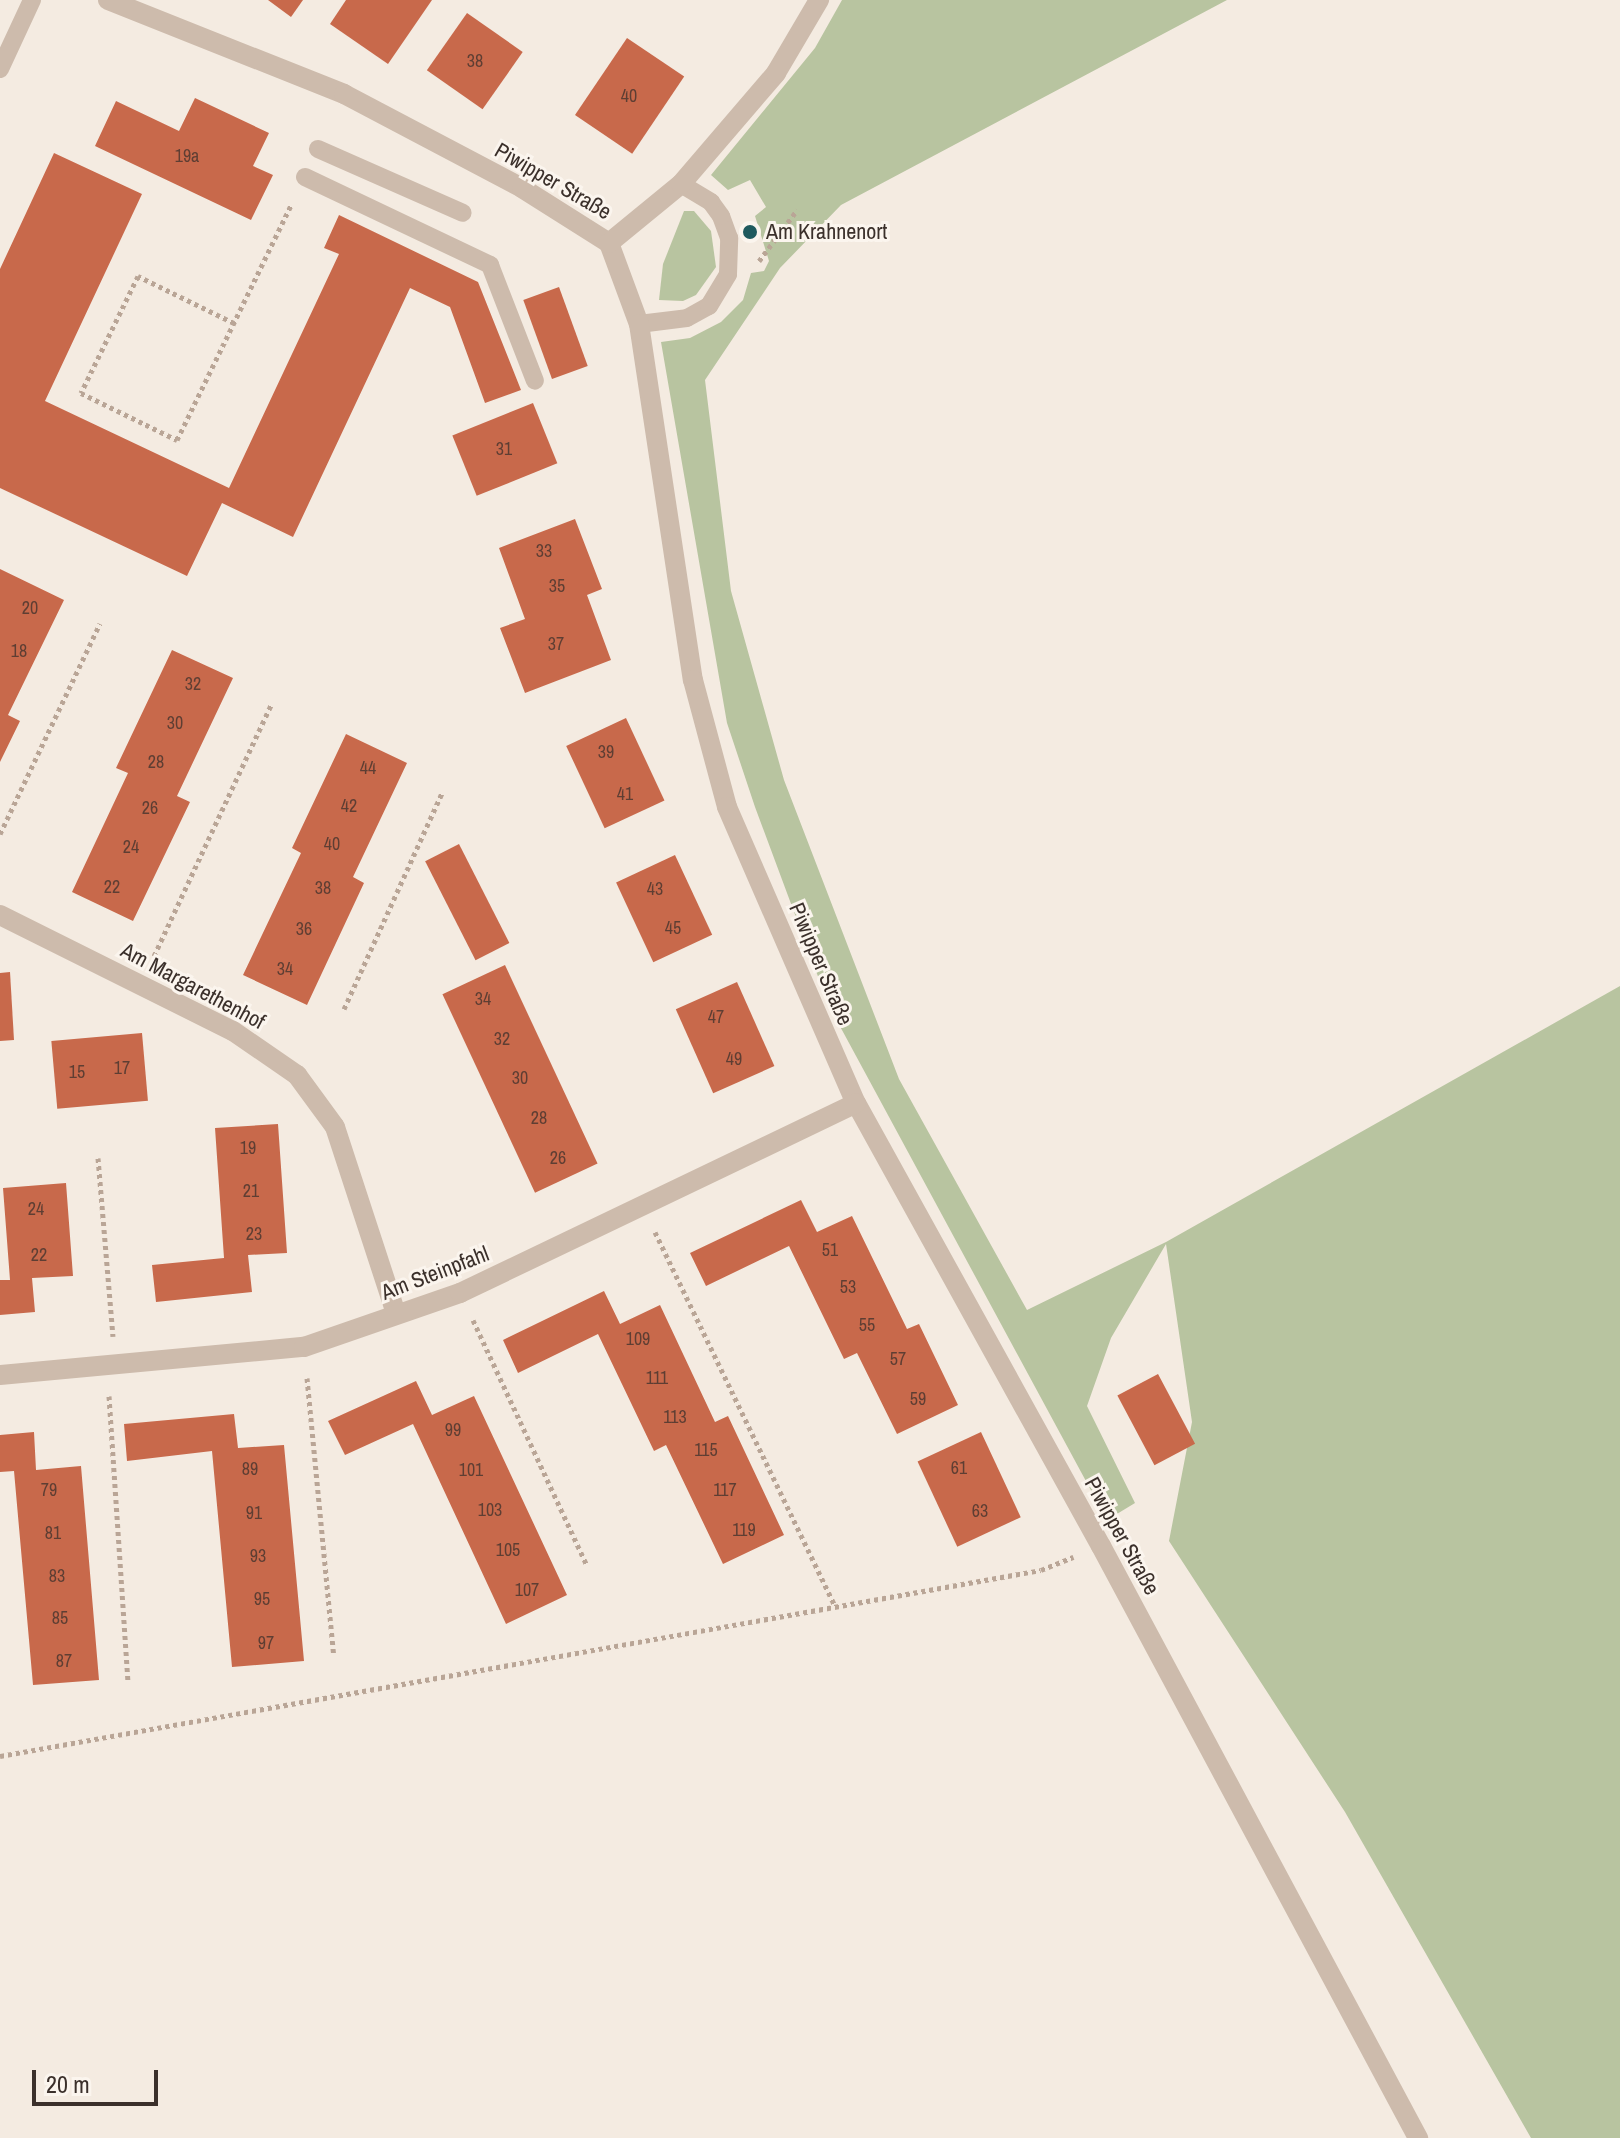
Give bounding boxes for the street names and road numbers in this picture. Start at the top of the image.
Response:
street label: Piwipper Straße [490,137,616,225]
street label: Piwipper Straße [783,899,859,1029]
street label: Am Margarethenhof [116,937,270,1035]
street label: Am Steinpfahl [377,1240,493,1306]
street label: Piwipper Straße [1079,1473,1165,1599]

